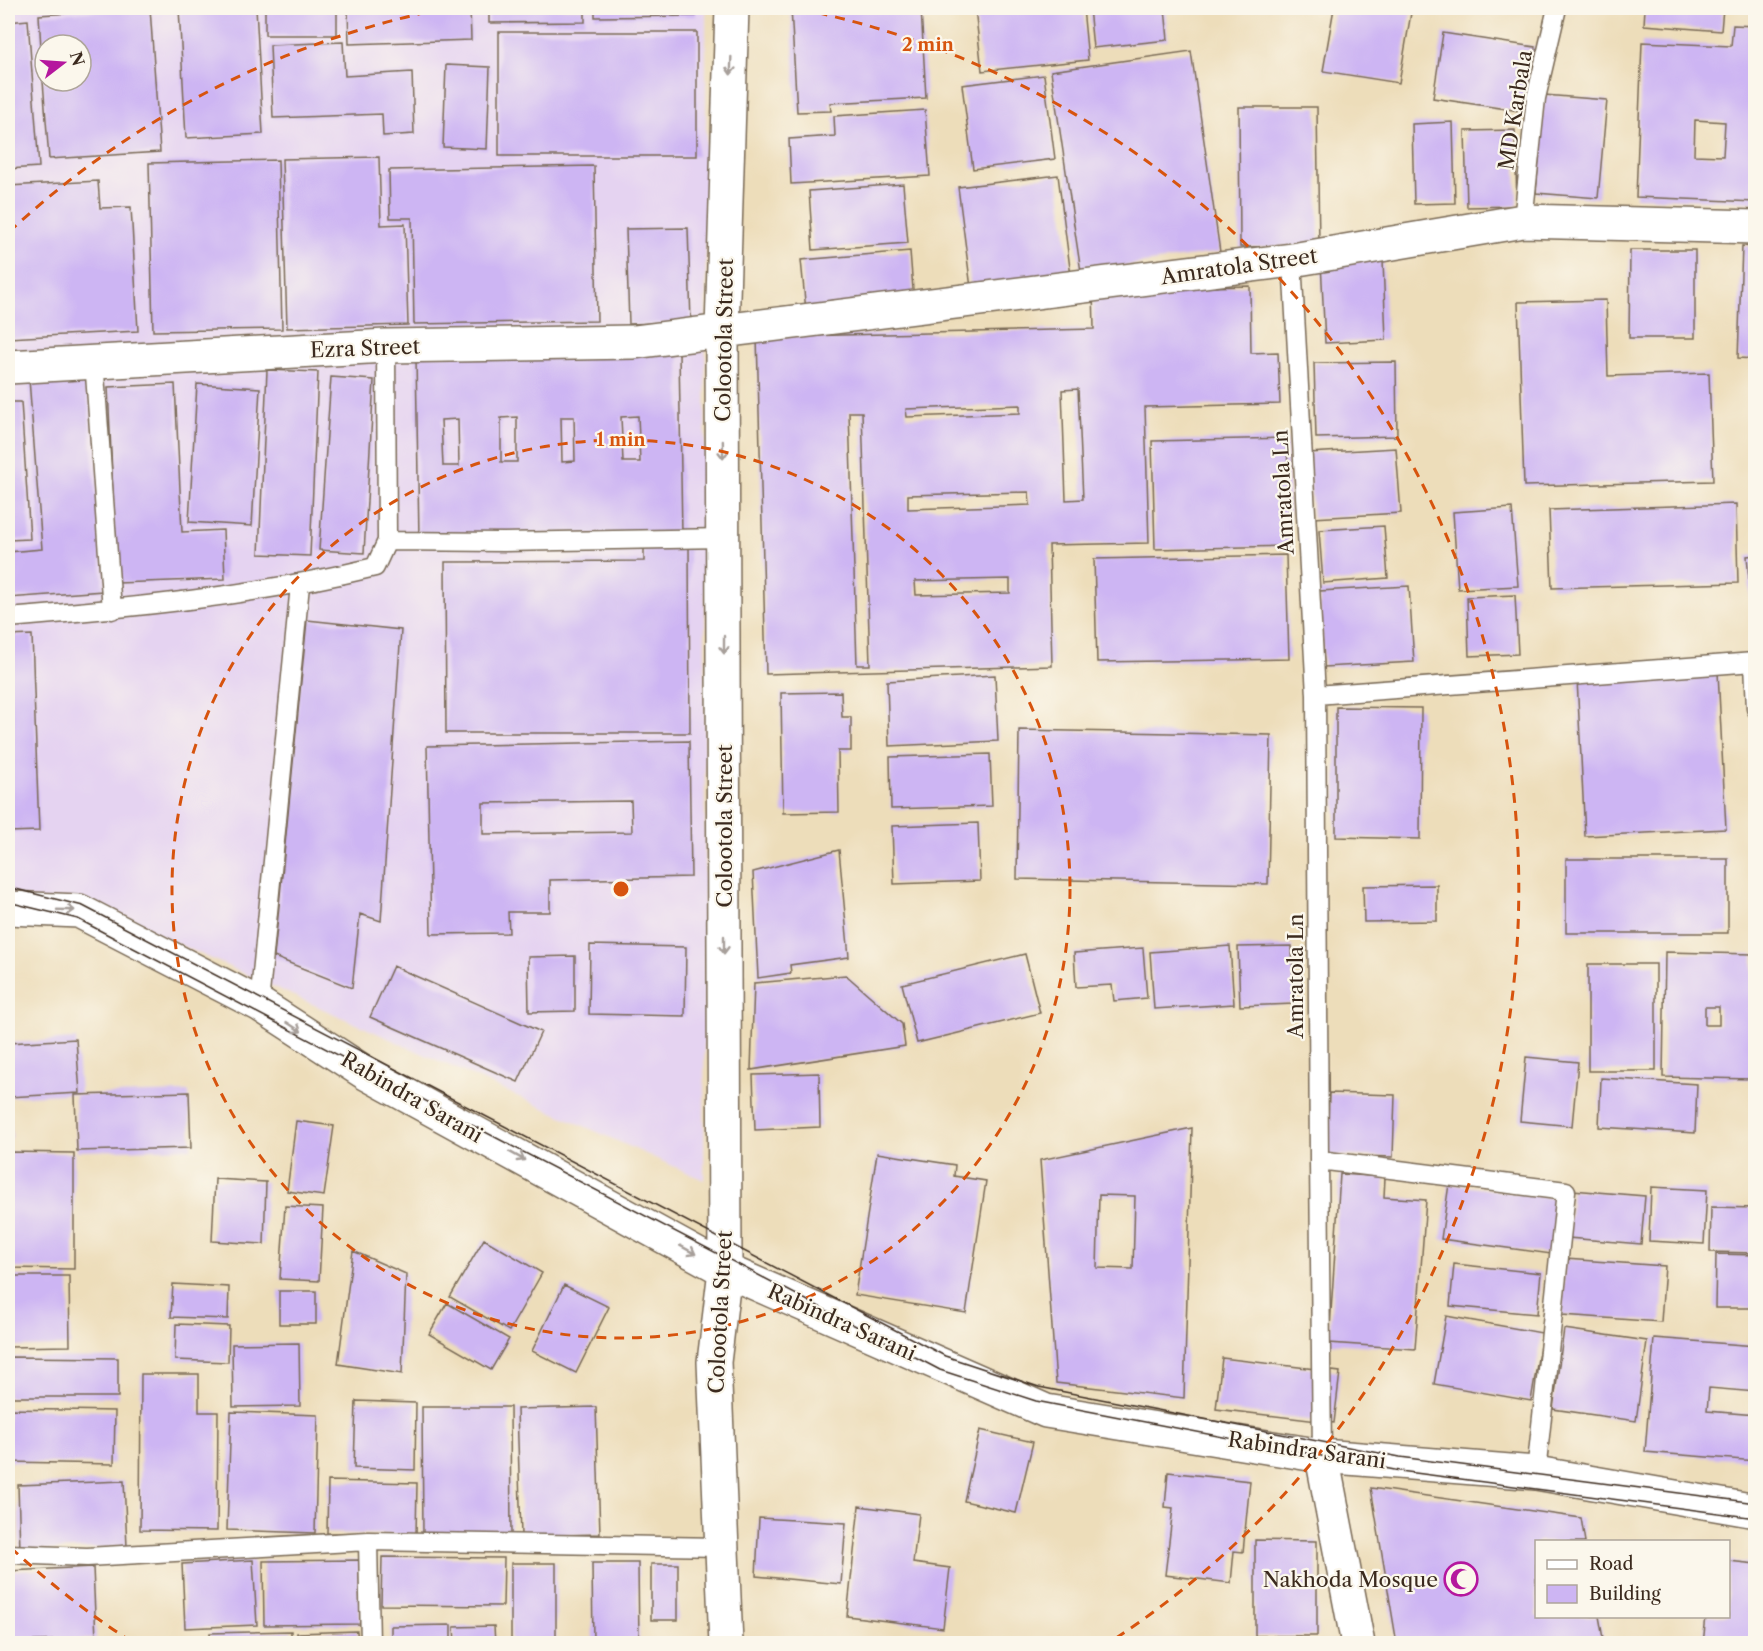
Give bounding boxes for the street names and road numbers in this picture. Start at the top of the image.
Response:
street label: MD Karbala [1493,47,1537,172]
street label: Amratola Street [1158,243,1319,289]
street label: Colootola Street [710,257,738,422]
street label: Ezra Street [310,334,421,362]
street label: Amratola Ln [1267,429,1299,556]
street label: Colootola Street [712,744,737,908]
street label: Amratola Ln [1283,914,1308,1039]
street label: Rabindra Sarani [337,1046,487,1148]
street label: Colootola Street [703,1229,737,1394]
street label: Rabindra Sarani [764,1278,920,1366]
street label: Rabindra Sarani [1226,1427,1388,1473]

